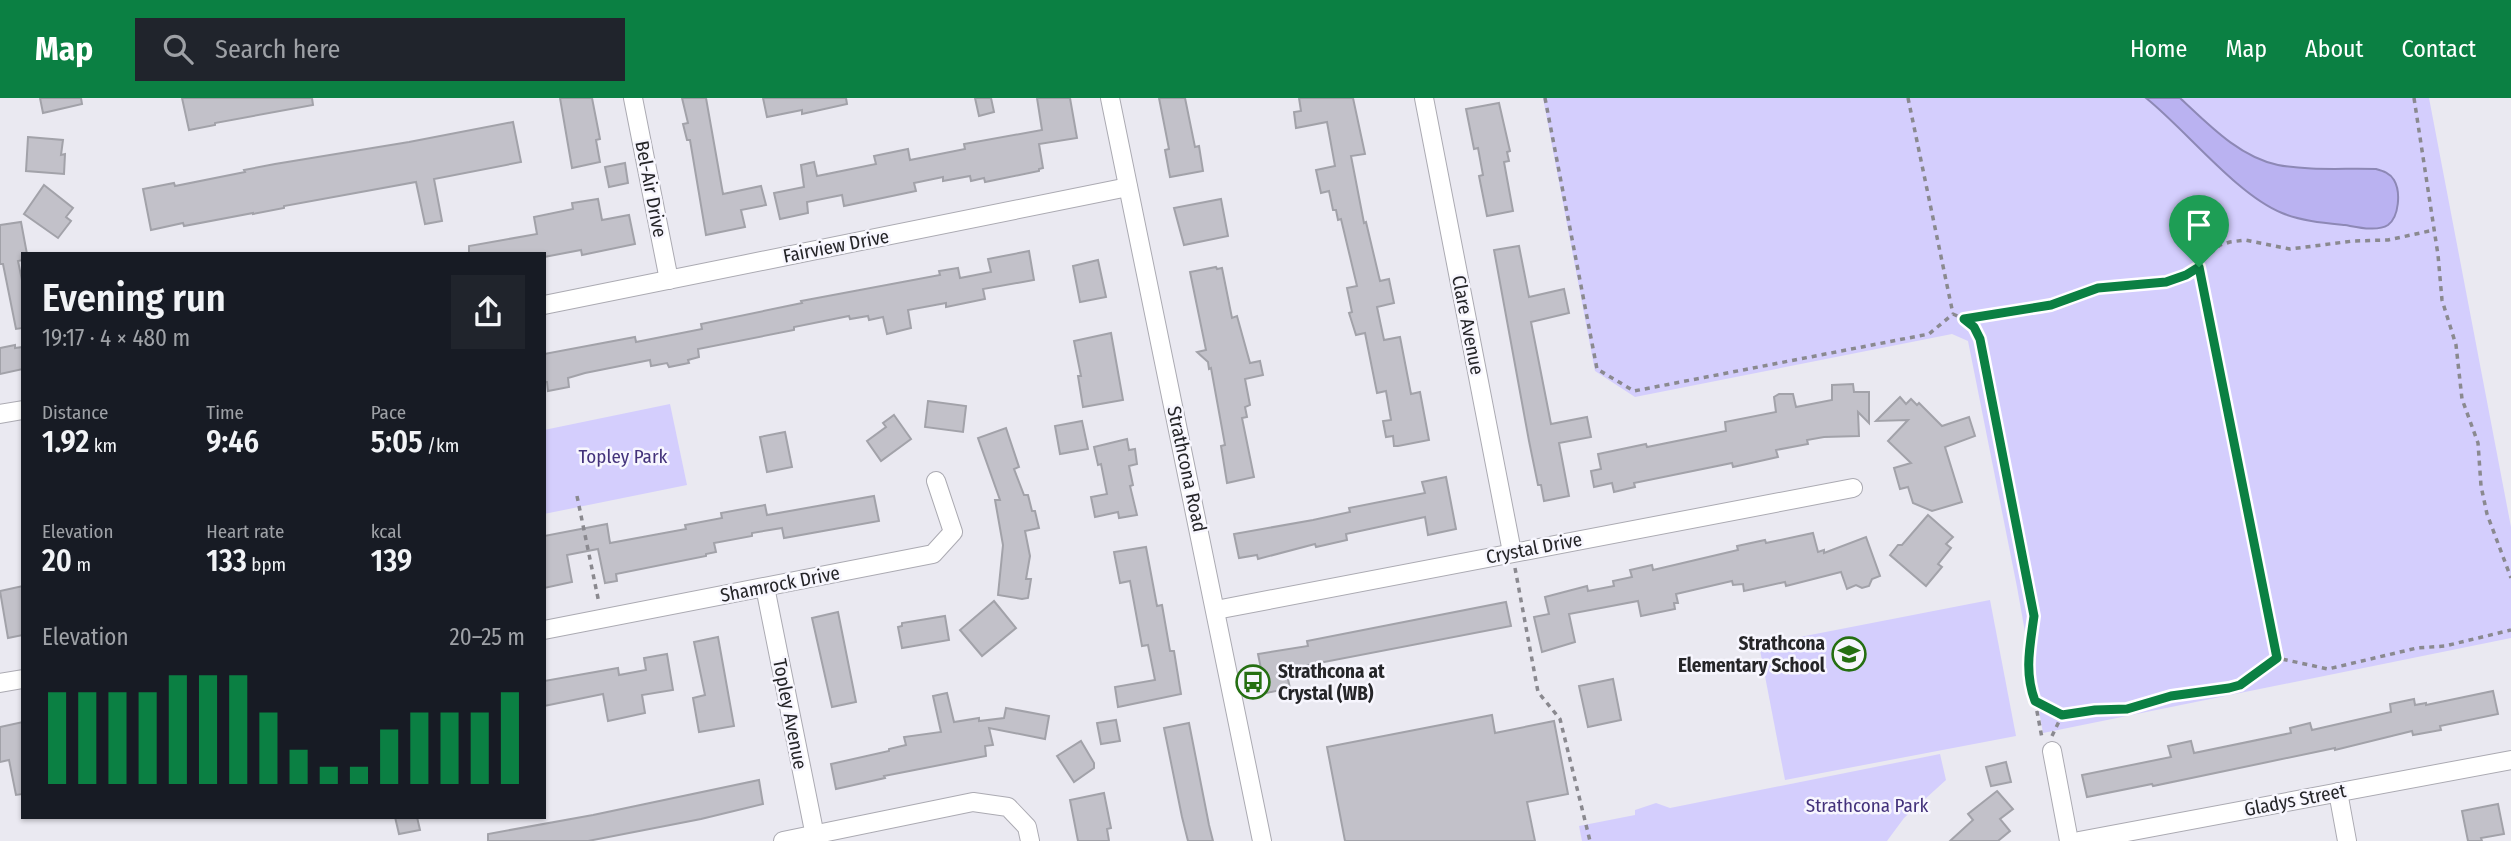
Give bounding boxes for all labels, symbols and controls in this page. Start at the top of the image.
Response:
search box [135,18,625,81]
text: Map [35,29,93,69]
icon: search [159,30,197,68]
text: Search here [215,34,340,65]
text: Home [2130,35,2187,63]
text: Map [2225,35,2267,63]
text: About [2305,35,2363,63]
text: Contact [2401,35,2476,63]
street label: Bel-Air Drive [630,139,672,239]
pin [2169,195,2229,267]
icon: arrive [2180,206,2218,244]
street label: Fairview Drive [781,224,891,268]
street label: Clare Avenue [1447,273,1489,377]
text: Evening run [42,275,226,321]
button: share [451,275,525,349]
text: 19:17 · 4 × 480 m [42,324,190,352]
text: Distance [42,401,109,424]
text: Time [206,401,244,424]
text: Pace [371,401,406,424]
street label: Strathcona Road [1162,404,1212,534]
text: 1.92 [42,424,89,460]
text: 9:46 [206,424,259,460]
text: 5:05 [371,424,423,460]
text: km [89,434,117,457]
text: /km [423,434,459,457]
park label: Topley Park [579,445,668,468]
text: Elevation [42,520,114,543]
text: Heart rate [206,520,284,543]
text: kcal [371,520,401,543]
street label: Crystal Drive [1484,527,1584,569]
text: 20 [42,543,72,579]
text: 133 [206,543,247,579]
text: 139 [371,543,412,579]
text: m [72,553,91,576]
text: bpm [247,553,286,576]
street label: Shamrock Drive [718,561,842,607]
text: Elevation [42,623,129,651]
text: 20–25 m [450,623,525,651]
place label: Strathcona Elementary School [1678,632,1826,677]
school or university icon: Strathcona Elementary School [1830,635,1868,673]
street label: Topley Avenue [768,657,812,771]
place label: Strathcona at Crystal (WB) [1278,660,1385,705]
bus stop icon: Strathcona at Crystal (WB) [1234,663,1272,701]
street label: Gladys Street [2242,779,2348,821]
park label: Strathcona Park [1806,794,1928,817]

